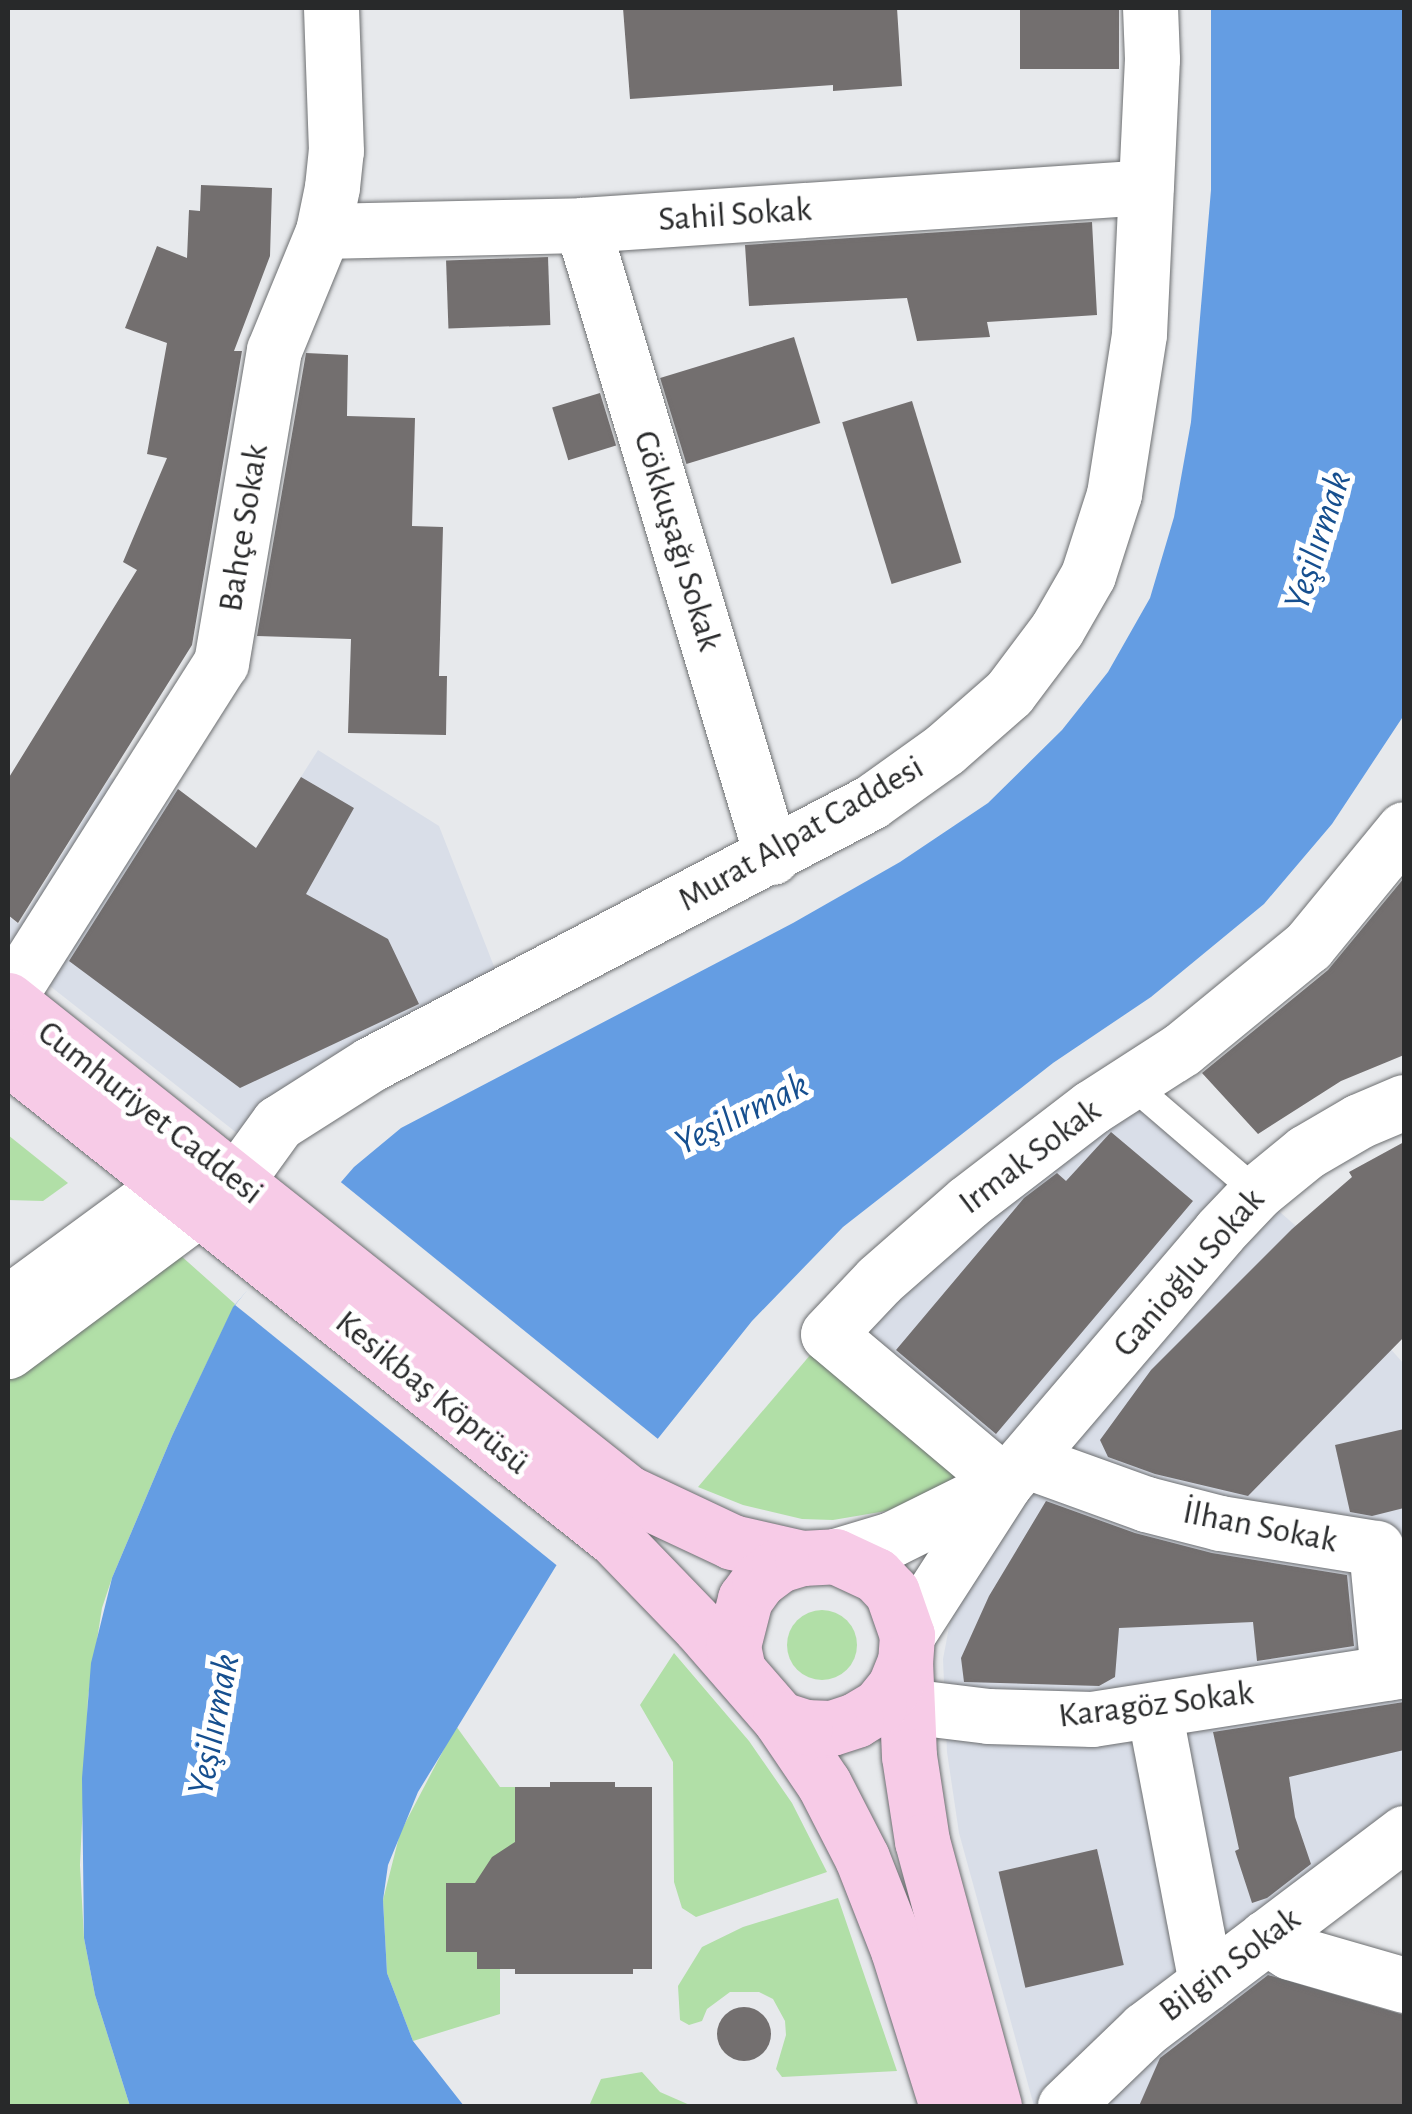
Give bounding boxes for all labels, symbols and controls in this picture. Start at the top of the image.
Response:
street label: Sahil Sokak [657,189,813,241]
street label: Gökkuşağı Sokak [624,426,730,656]
street label: Bahçe Sokak [210,441,278,615]
water label: Yeşilırmak [1275,466,1363,616]
street label: Murat Alpat Caddesi [671,747,931,921]
street label: Cumhuriyet Caddesi [29,1012,271,1214]
water label: Yeşilırmak [668,1063,816,1167]
street label: Irmak Sokak [951,1090,1109,1224]
street label: Ganioğlu Sokak [1104,1180,1274,1366]
street label: Kesikbaş Köprüsü [326,1302,538,1484]
street label: İlhan Sokak [1179,1491,1341,1563]
water label: Yeşilırmak [179,1650,251,1800]
street label: Karagöz Sokak [1056,1672,1256,1738]
street label: Bilgin Sokak [1151,1898,1309,2032]

